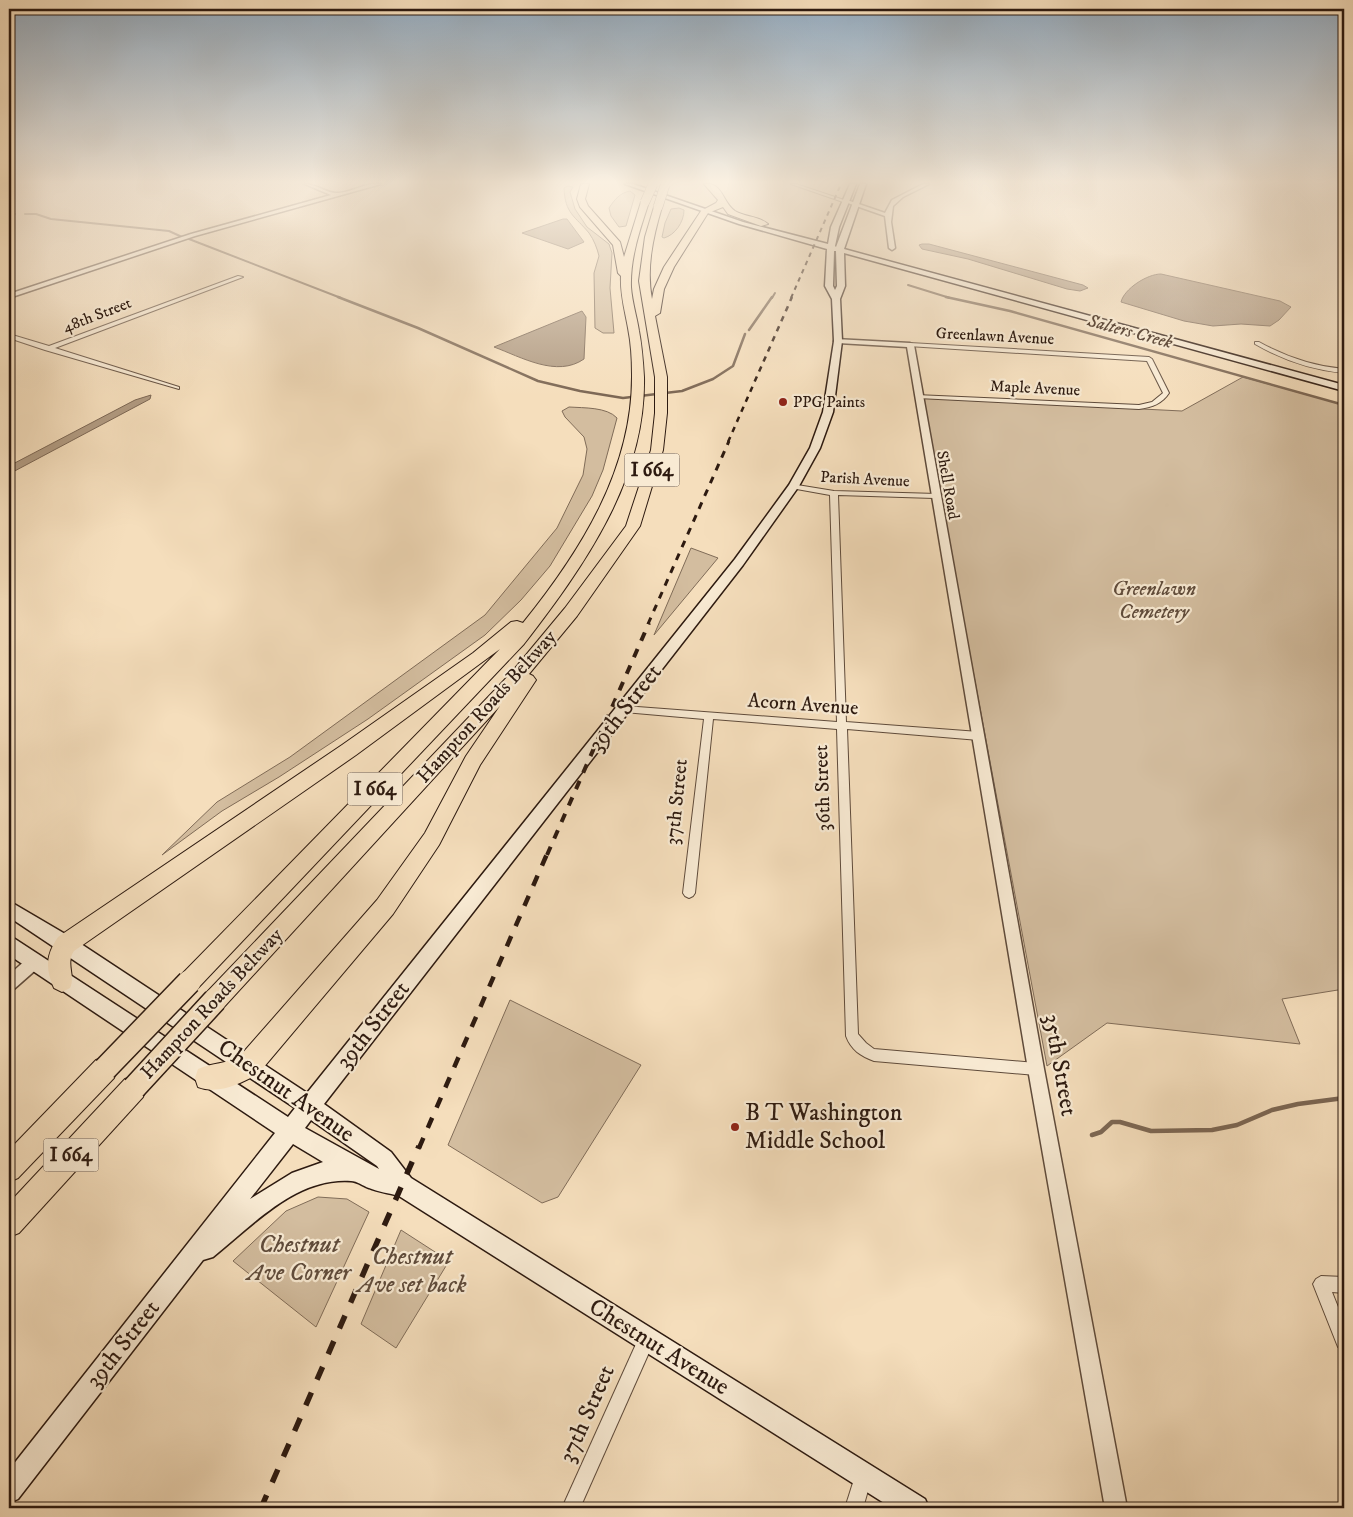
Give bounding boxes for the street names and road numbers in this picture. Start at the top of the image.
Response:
street label: 48th Street [60,293,134,337]
street label: Greenlawn Avenue [935,323,1055,349]
street label: Maple Avenue [989,376,1081,400]
street label: Shell Road [932,449,964,521]
road number: I 664 [624,454,680,486]
street label: Parish Avenue [820,467,911,491]
street label: Hampton Roads Beltway [412,625,563,789]
street label: 39th Street [581,658,669,758]
street label: Acorn Avenue [747,689,859,721]
street label: 36th Street [809,744,837,832]
street label: 37th Street [660,758,694,846]
road number: I 664 [348,772,402,806]
street label: Hampton Roads Beltway [136,923,289,1085]
street label: 39th Street [329,975,417,1075]
street label: 35th Street [1036,1012,1084,1119]
street label: Chestnut Avenue [212,1033,360,1149]
road number: I 664 [44,1138,98,1172]
street label: Chestnut Avenue [583,1292,735,1402]
street label: 39th Street [79,1294,167,1394]
street label: 37th Street [552,1360,622,1468]

